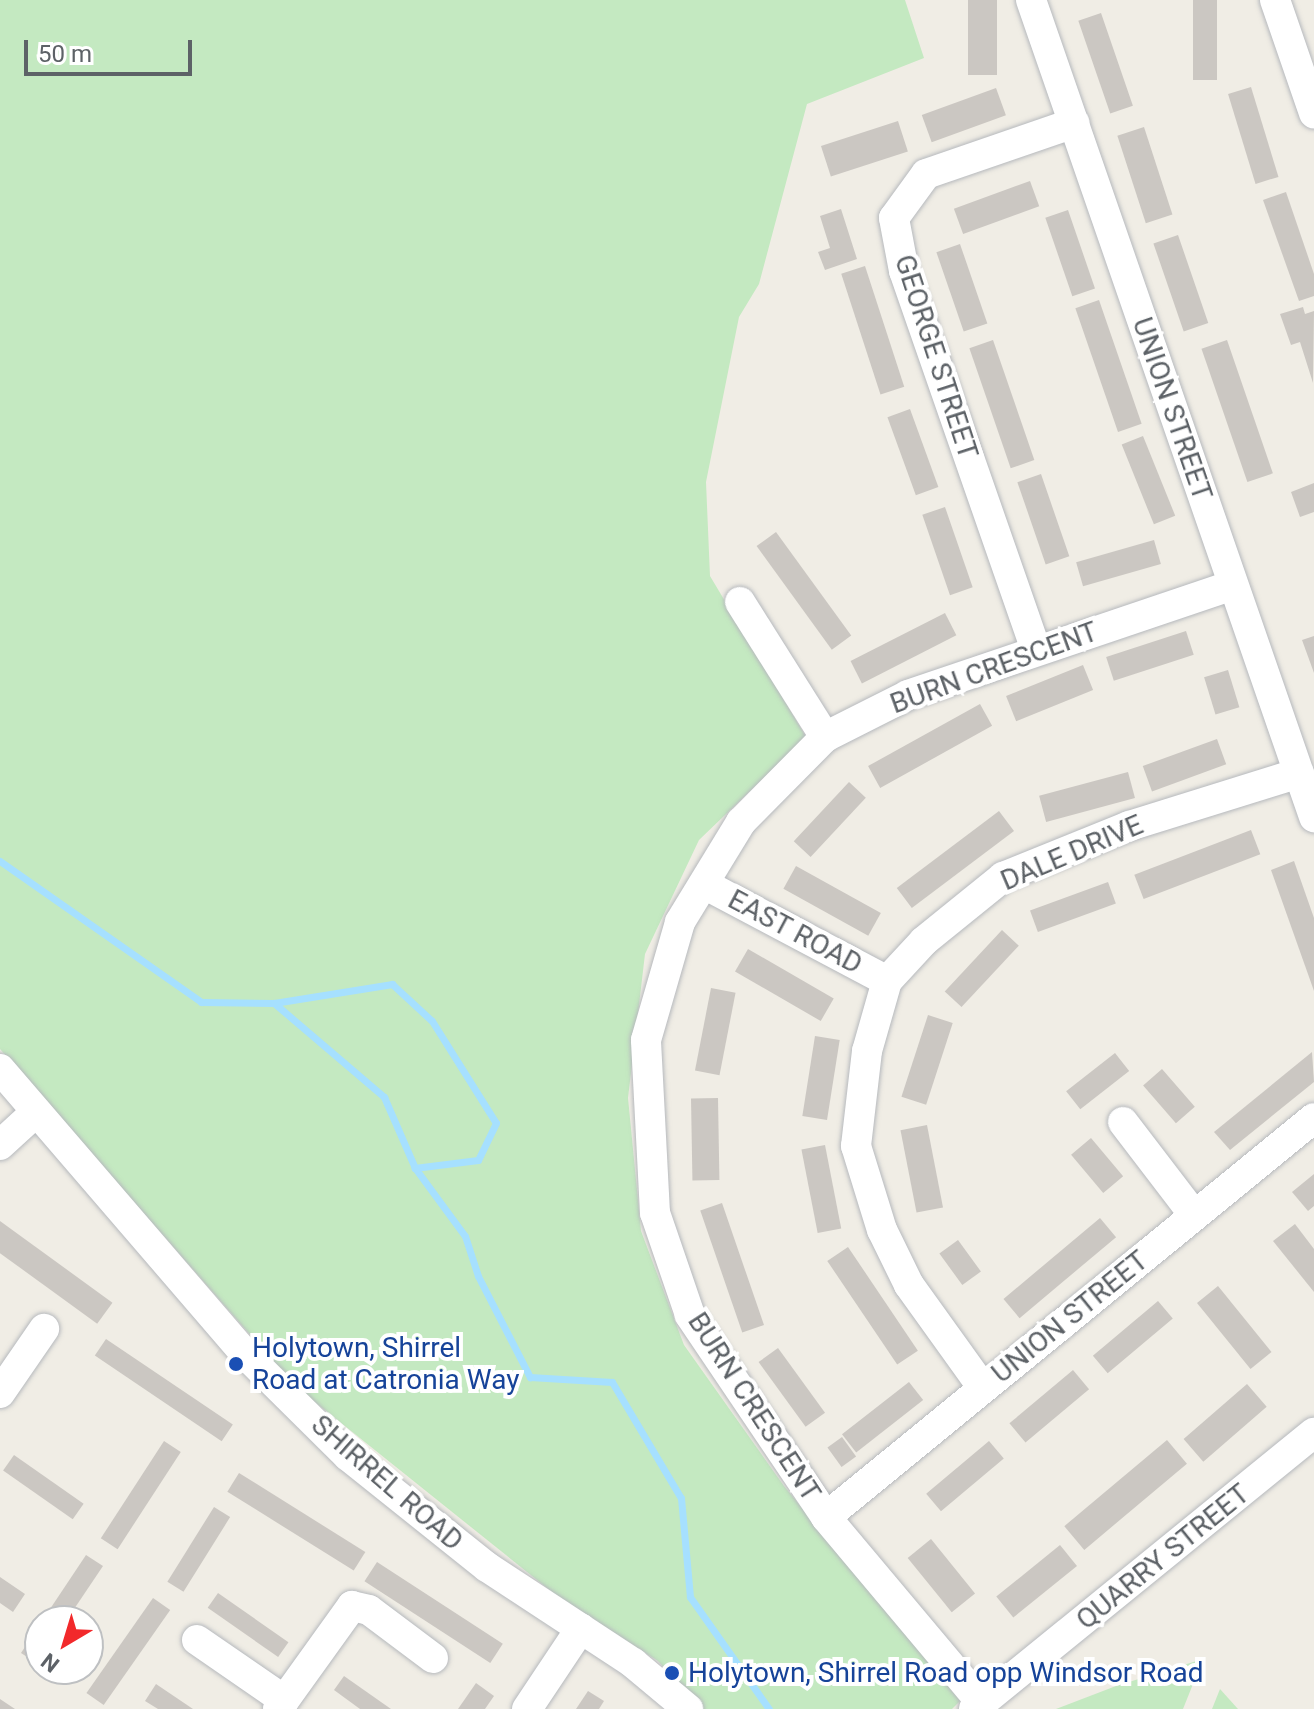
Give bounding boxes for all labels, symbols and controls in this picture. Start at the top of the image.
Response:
scale bar [28,24,196,74]
text: 50 m [38,40,92,68]
street label: GEORGE STREET [887,251,985,463]
street label: UNION STREET [1125,313,1219,505]
street label: BURN CRESCENT [886,615,1102,721]
street label: DALE DRIVE [996,808,1148,898]
street label: EAST ROAD [722,883,868,981]
street label: UNION STREET [985,1244,1155,1390]
street label: BURN CRESCENT [680,1306,828,1508]
place label: Holytown, Shirrel Road at Catronia Way [252,1331,519,1397]
marker: Holytown, Shirrel Road at Catronia Way [227,1355,245,1373]
street label: SHIRREL ROAD [304,1408,470,1558]
street label: QUARRY STREET [1070,1477,1256,1637]
north arrow [24,1605,104,1685]
text: N [36,1648,64,1677]
place label: Holytown, Shirrel Road opp Windsor Road [688,1656,1204,1690]
marker: Holytown, Shirrel Road opp Windsor Road [663,1664,681,1682]

